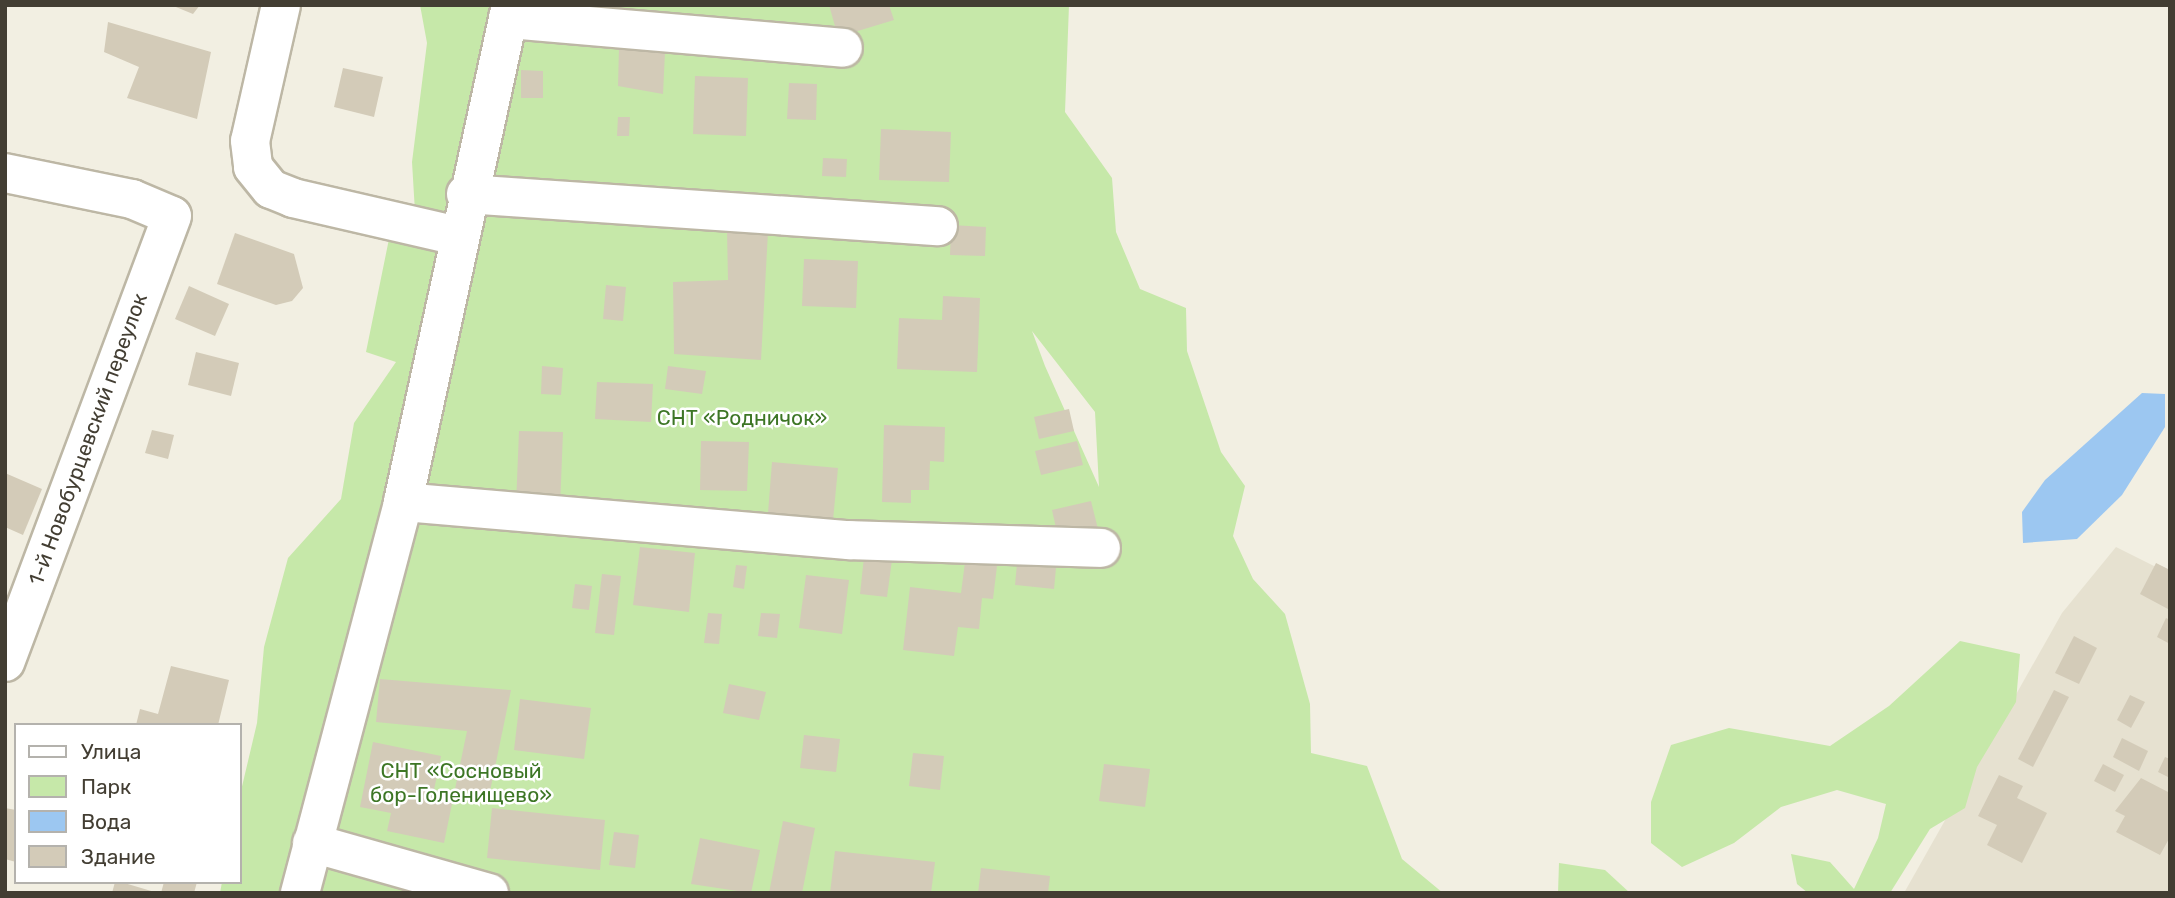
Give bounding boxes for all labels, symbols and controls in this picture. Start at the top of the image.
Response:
street label: 1-й Новобурцевский переулок [23,290,153,588]
park label: СНТ «Родничок» [657,405,827,431]
legend [14,723,242,884]
text: Улица [81,739,141,764]
park label: СНТ «Сосновый бор-Голенищево» [370,758,552,808]
text: Парк [81,774,131,799]
text: Вода [81,809,131,834]
text: Здание [81,844,156,869]

